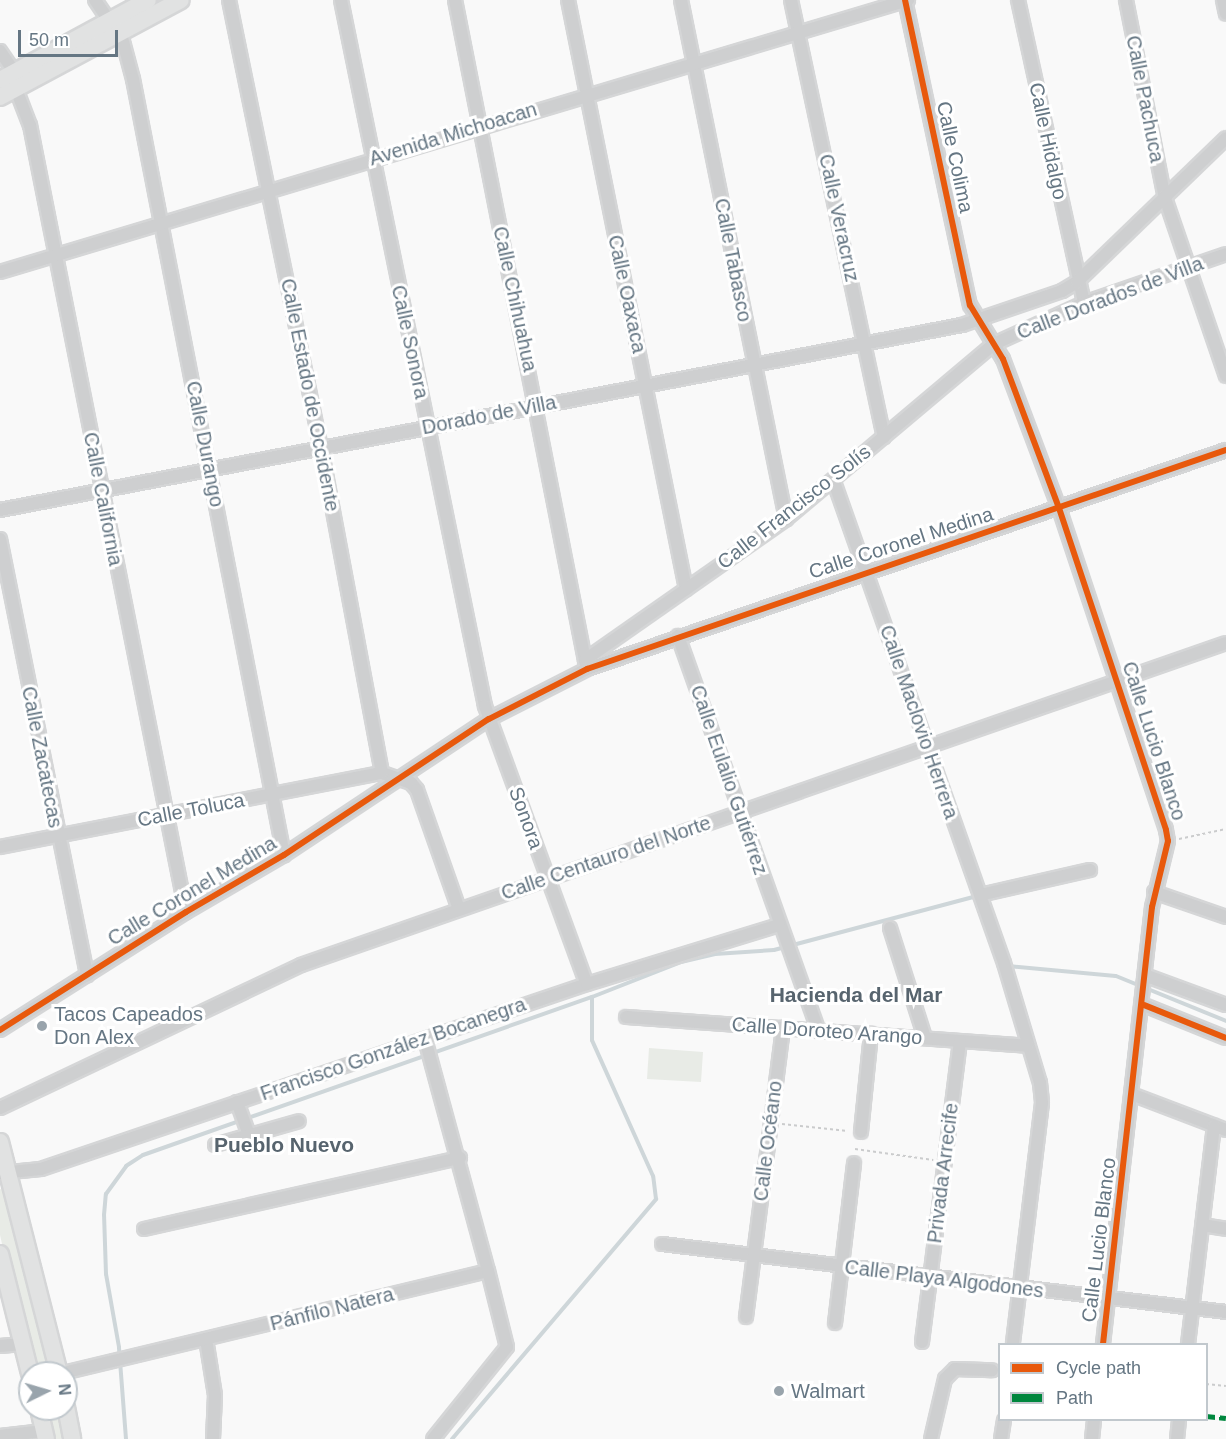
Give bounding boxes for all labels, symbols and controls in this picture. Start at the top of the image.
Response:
scale bar [21,18,122,56]
text: 50 m [29,30,69,50]
street label: Calle Pachuca [1121,33,1169,165]
street label: Calle Hidalgo [1024,80,1072,202]
street label: Avenida Michoacan [366,97,540,171]
street label: Calle Colima [931,99,979,215]
street label: Calle Veracruz [814,152,864,284]
street label: Calle Tabasco [709,196,757,324]
street label: Calle Chihuahua [488,224,542,374]
street label: Calle Oaxaca [603,233,651,355]
street label: Calle Dorados de Villa [1013,251,1207,345]
street label: Calle Estado de Occidente [276,276,344,514]
street label: Calle Sonora [386,283,434,401]
street label: Calle Durango [181,379,229,509]
street label: Dorado de Villa [420,390,558,440]
street label: Calle California [78,430,128,568]
street label: Calle Francisco Solís [713,440,875,574]
street label: Calle Coronel Medina [806,502,996,584]
street label: Calle Maclovio Herrera [875,622,963,822]
street label: Calle Lucio Blanco [1117,659,1191,823]
street label: Calle Eulalio Gutiérrez [685,682,773,878]
street label: Calle Zacatecas [17,684,67,830]
street label: Sonora [504,784,548,852]
street label: Calle Toluca [135,788,247,832]
street label: Calle Centauro del Norte [498,811,714,905]
street label: Calle Coronel Medina [103,831,281,951]
district label: Hacienda del Mar [770,982,942,1008]
street label: Francisco González Bocanegra [257,992,529,1106]
place label: Tacos Capeados Don Alex [54,1002,203,1049]
street label: Calle Doroteo Arango [730,1012,924,1050]
marker: Tacos Capeados Don Alex [35,1019,49,1033]
street label: Calle Océano [749,1079,787,1203]
street label: Privada Arrecife [922,1101,964,1245]
district label: Pueblo Nuevo [214,1132,354,1158]
street label: Calle Lucio Blanco [1077,1156,1121,1324]
street label: Calle Playa Algodones [843,1255,1045,1303]
street label: Pánfilo Natera [268,1282,396,1336]
legend [998,1343,1208,1421]
text: Cycle path [1056,1358,1141,1378]
north arrow [18,1361,78,1421]
place label: Walmart [791,1379,865,1403]
text: N [55,1383,73,1396]
marker: Walmart [772,1384,786,1398]
text: Path [1056,1388,1093,1408]

